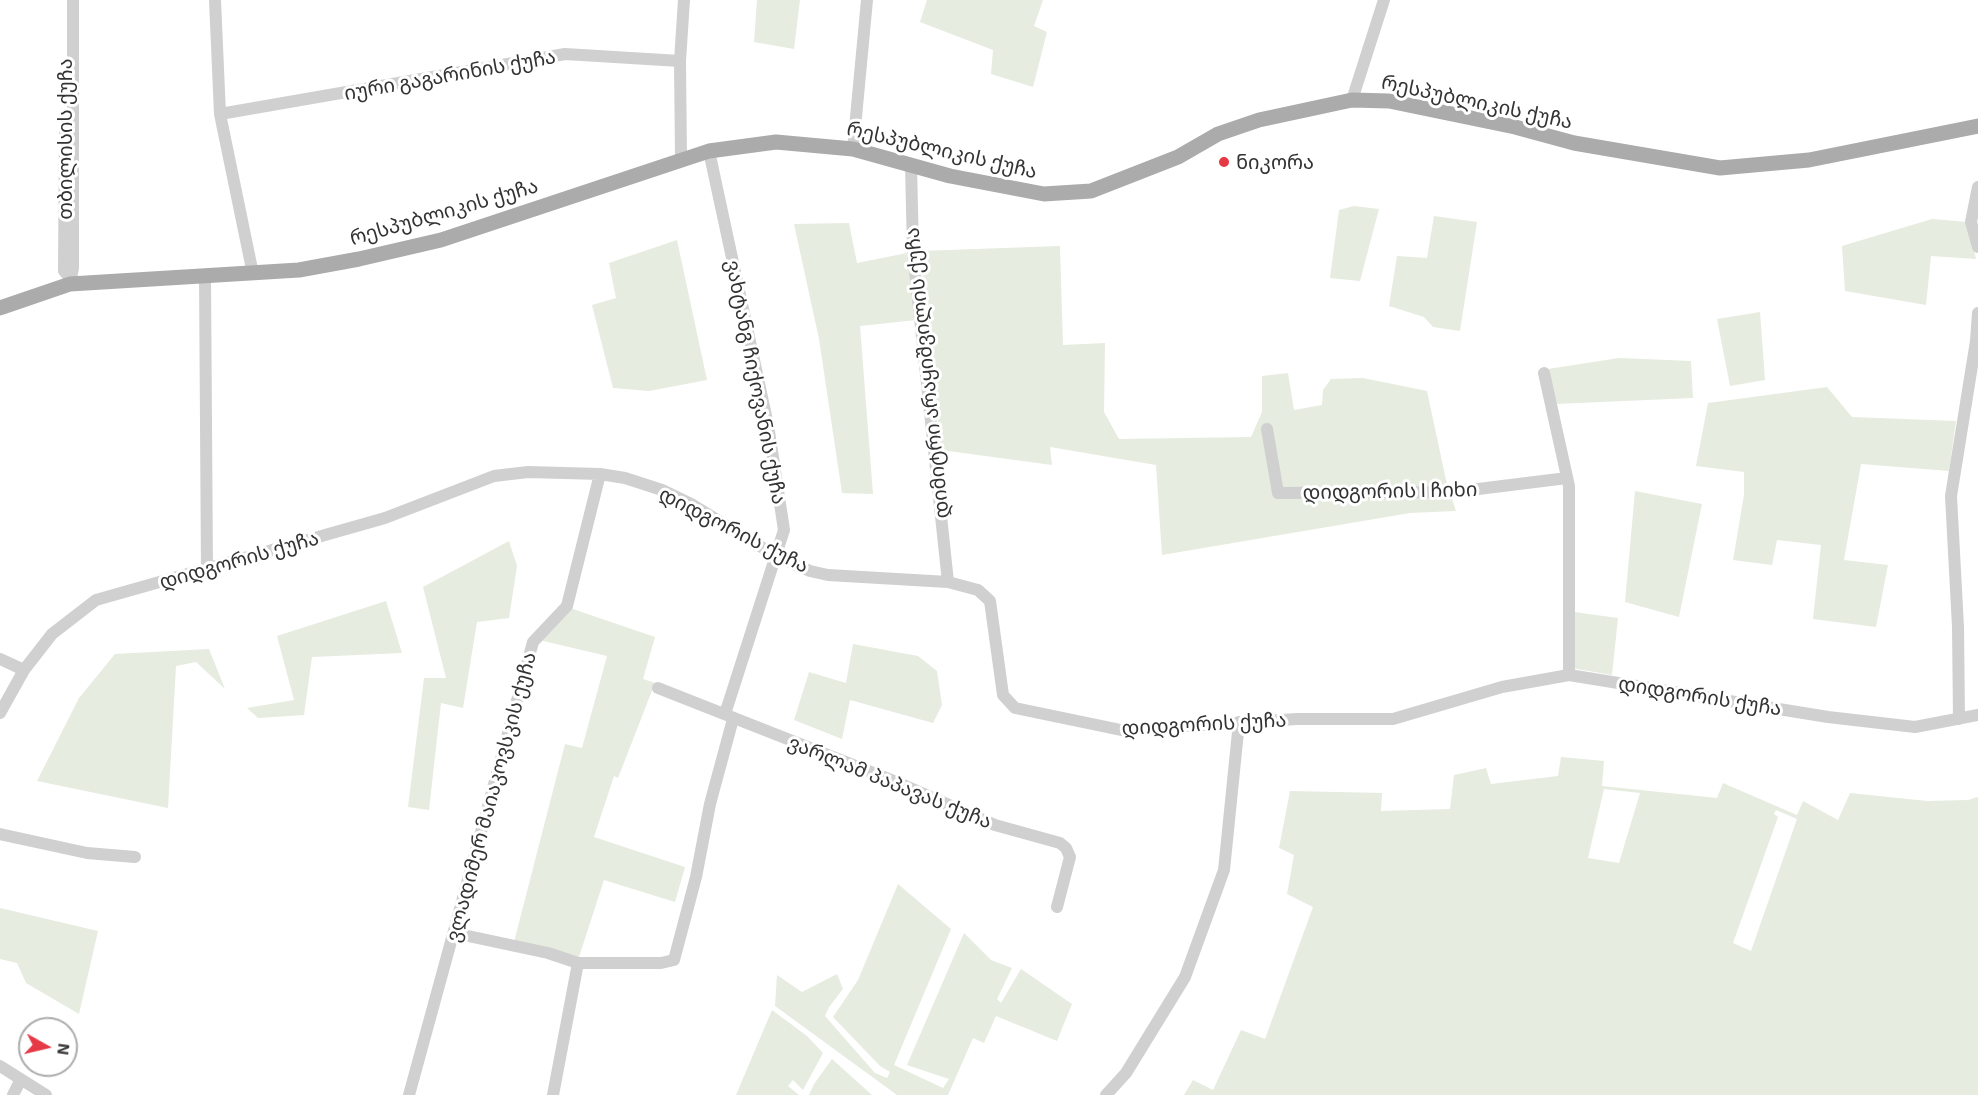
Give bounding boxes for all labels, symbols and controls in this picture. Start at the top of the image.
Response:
street label: იური გაგარინის ქუჩა [342,45,558,105]
street label: თბილისის ქუჩა [53,58,77,220]
street label: რესპუბლიკის ქუჩა [1379,70,1575,134]
street label: რესპუბლიკის ქუჩა [845,116,1039,184]
place label: ნიკორა [1236,150,1314,174]
marker: ნიკორა [1217,155,1231,169]
street label: რესპუბლიკის ქუჩა [347,174,541,250]
street label: დიმიტრი არაყიშვილის ქუჩა [900,226,954,520]
street label: ვახტანგ ჩიქოვანის ქუჩა [721,258,791,506]
street label: დიდგორის I ჩიხი [1302,477,1478,505]
street label: დიდგორის ქუჩა [655,482,813,578]
street label: დიდგორის ქუჩა [157,526,321,594]
street label: ვლადიმერ მაიაკოვსკის ქუჩა [441,649,541,945]
street label: დიდგორის ქუჩა [1617,671,1783,721]
street label: დიდგორის ქუჩა [1121,708,1287,740]
street label: ვარლამ პაპავას ქუჩა [785,730,995,834]
north arrow [18,1017,78,1077]
text: N [54,1042,75,1056]

